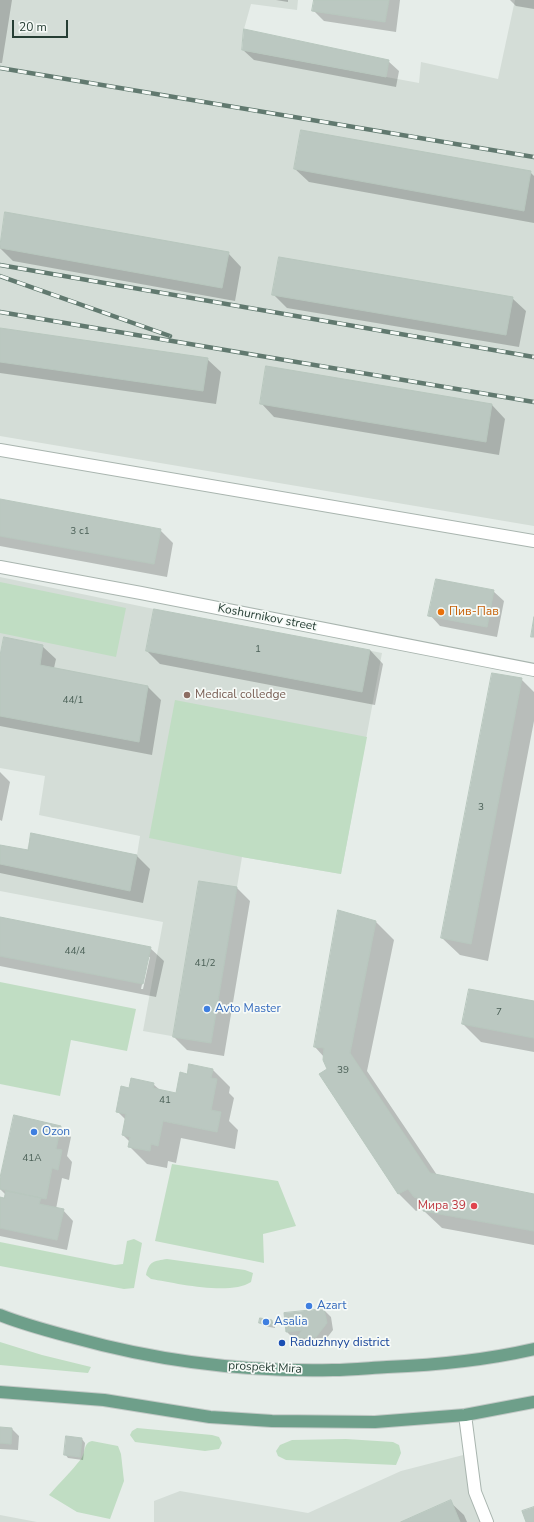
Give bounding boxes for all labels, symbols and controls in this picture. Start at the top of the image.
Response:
scale bar [14,12,70,38]
text: 20 m [19,19,47,35]
house number: 3 с1 [70,526,90,538]
street label: Koshurnikov street [217,601,317,635]
place label: Пив-Пав [449,605,499,619]
marker: Пив-Пав [436,607,446,617]
house number: 1 [255,644,261,656]
place label: Medical colledge [195,688,286,702]
marker: Medical colledge [182,690,192,700]
house number: 44/1 [63,695,83,707]
house number: 3 [478,802,484,814]
house number: 44/4 [65,946,85,958]
house number: 41/2 [195,958,215,970]
place label: Avto Master [215,1002,281,1016]
marker: Avto Master [202,1004,212,1014]
house number: 7 [496,1007,502,1019]
house number: 39 [337,1065,349,1077]
house number: 41 [159,1095,171,1107]
place label: Ozon [42,1125,70,1139]
marker: Ozon [29,1127,39,1137]
house number: 41А [22,1153,42,1165]
place label: Мира 39 [418,1199,466,1213]
marker: Мира 39 [469,1201,479,1211]
place label: Azart [317,1299,346,1313]
marker: Azart [304,1301,314,1311]
place label: Asalia [274,1315,307,1329]
marker: Asalia [261,1317,271,1327]
place label: Raduzhnyy district [290,1336,389,1350]
marker: Raduzhnyy district [277,1338,287,1348]
street label: prospekt Mira [228,1359,302,1377]

